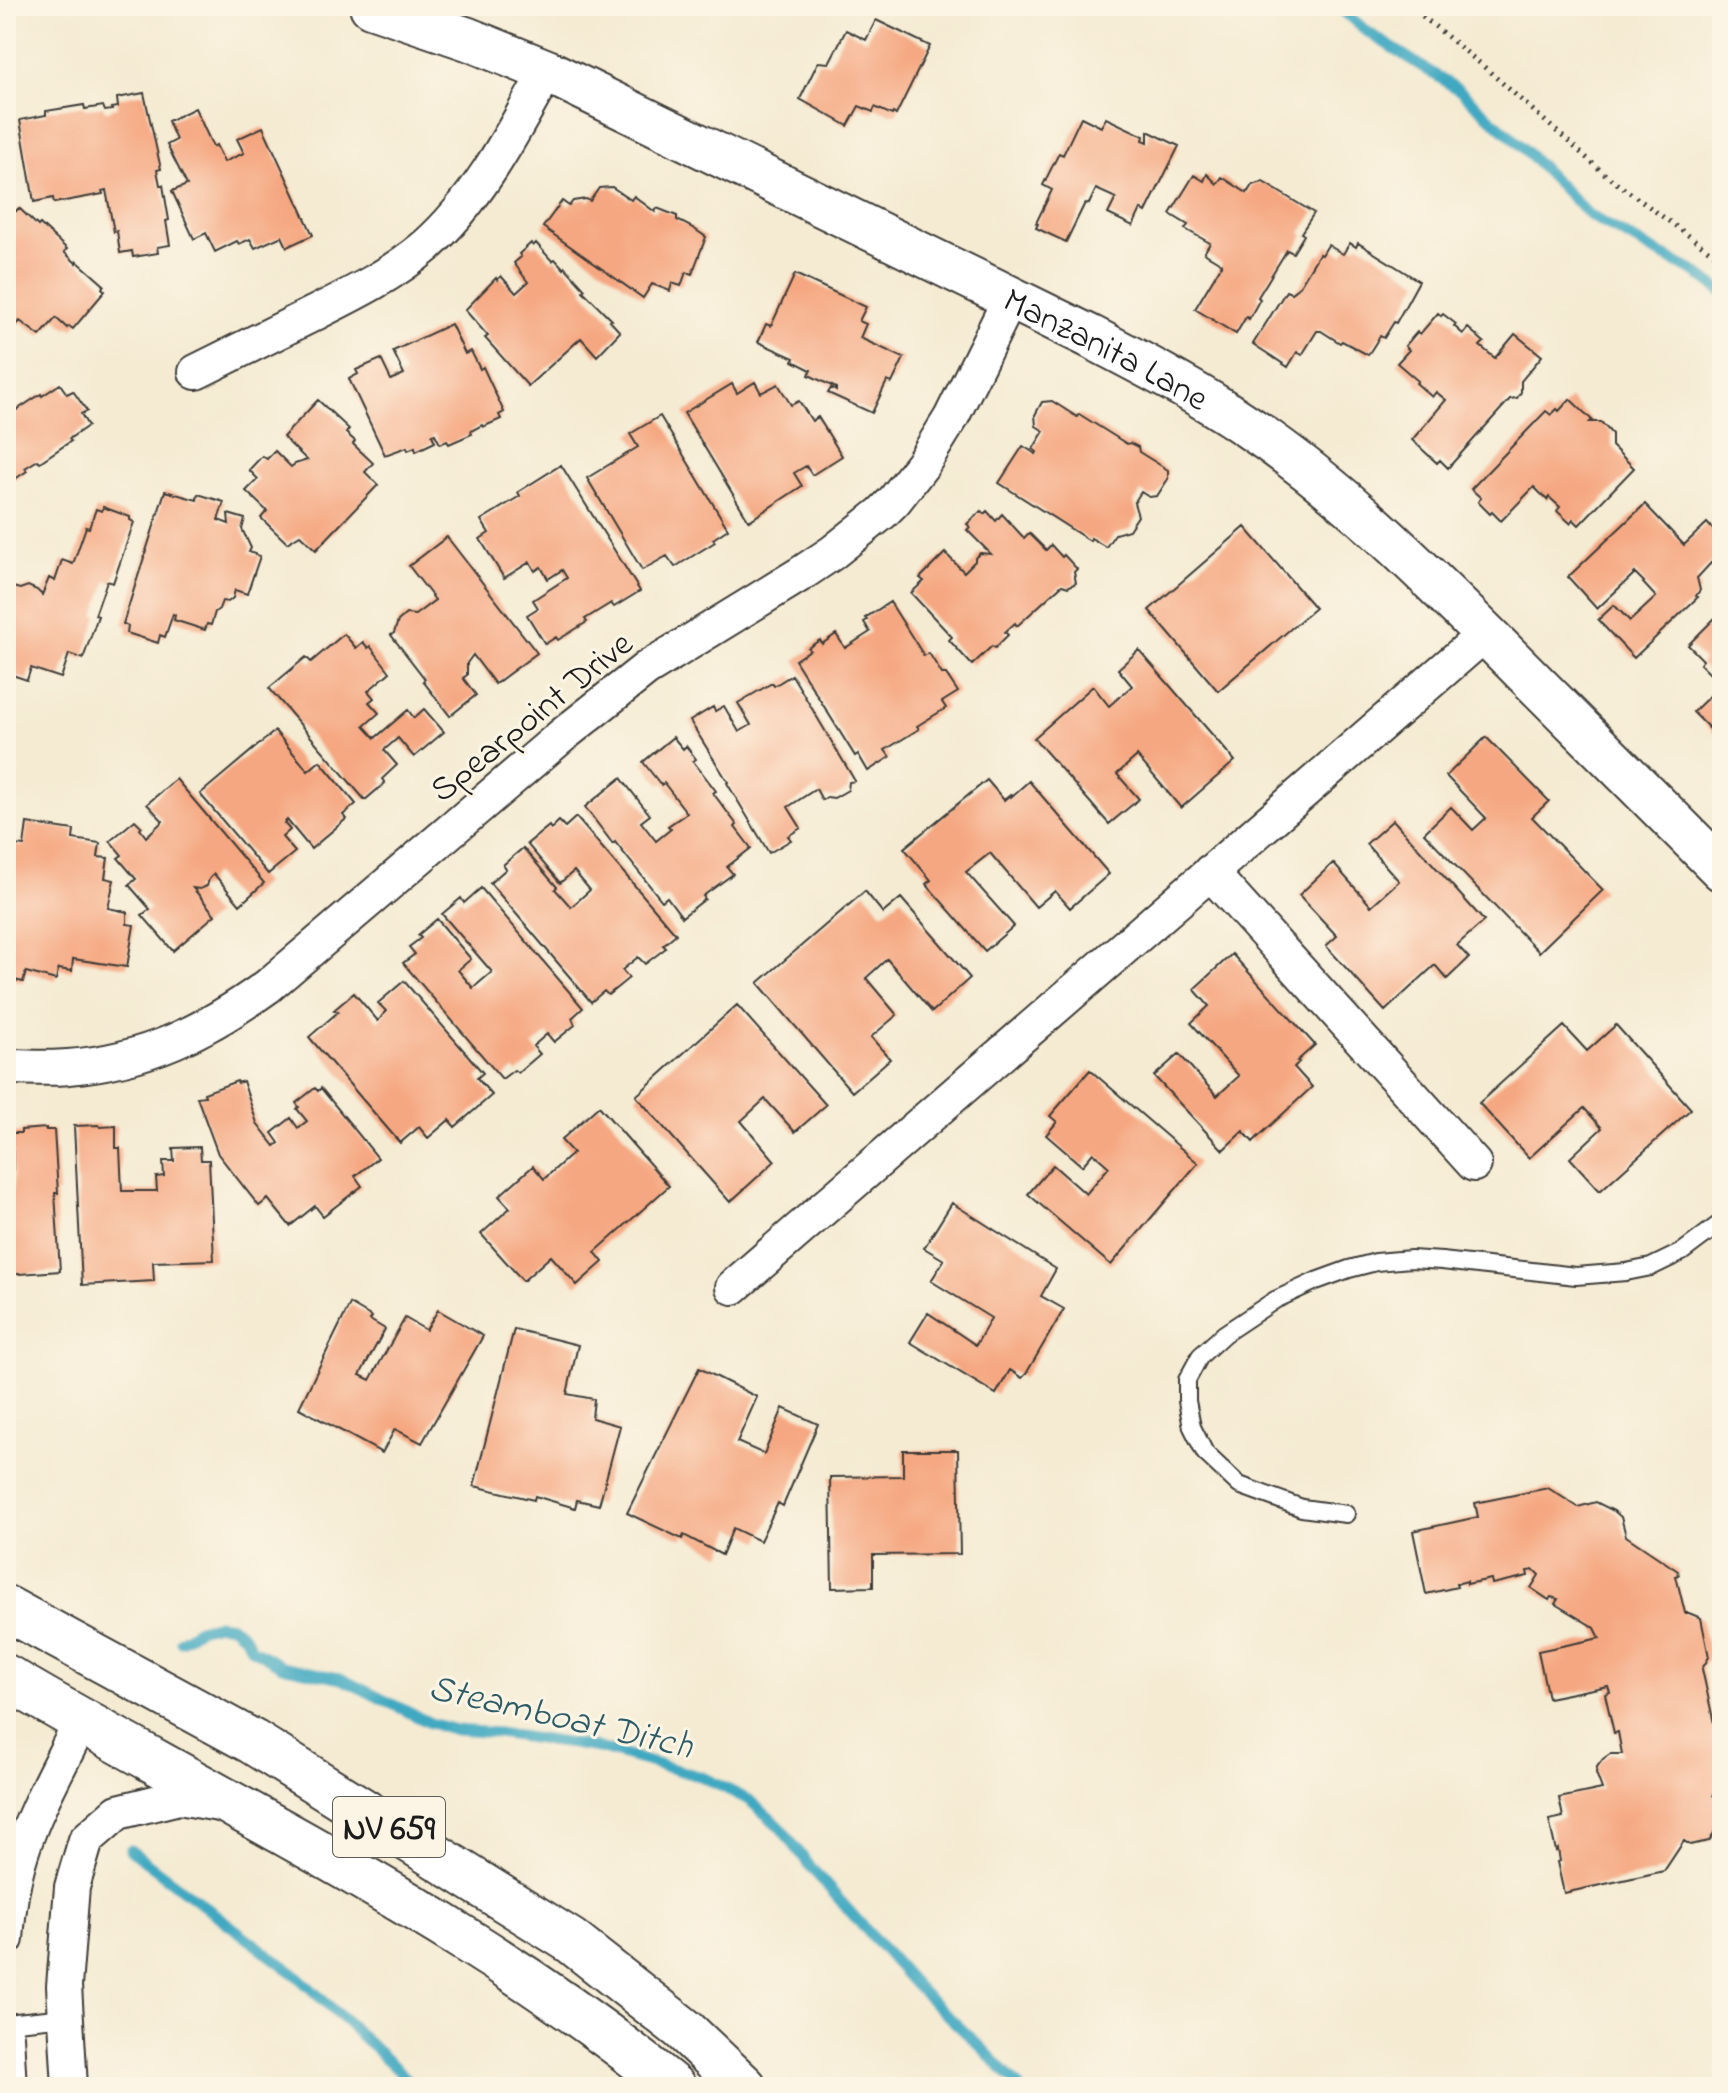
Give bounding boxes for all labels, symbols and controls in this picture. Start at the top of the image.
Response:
street label: Manzanita Lane [993,276,1218,427]
street label: Spearpoint Drive [420,619,647,817]
water label: Steamboat Ditch [423,1661,698,1777]
road number: NV 659 [333,1797,445,1857]

